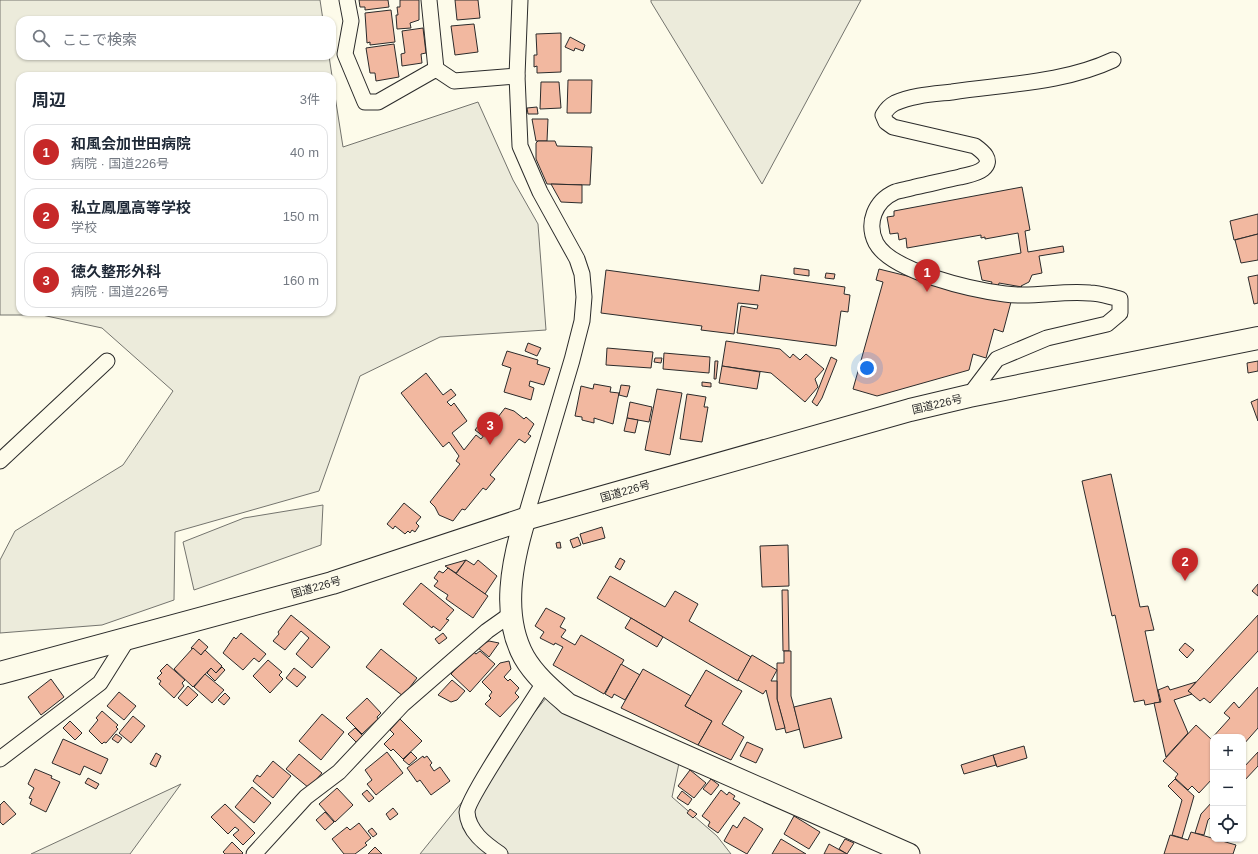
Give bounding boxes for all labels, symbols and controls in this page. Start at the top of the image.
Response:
search box [16,16,336,60]
icon: search [30,27,52,49]
text: ここで検索 [62,31,137,48]
text: 周辺 [32,91,66,110]
text: 3件 [300,92,320,107]
text: 和風会加世田病院 [71,135,191,152]
text: 1 [42,145,50,160]
text: 40 m [290,145,319,160]
text: 病院 · 国道226号 [71,156,169,171]
text: 私立鳳凰高等学校 [71,199,191,216]
text: 2 [42,209,50,224]
text: 150 m [283,209,319,224]
text: 学校 [71,220,97,235]
pin: 1 [914,259,940,292]
text: 徳久整形外科 [71,263,161,280]
text: 3 [42,273,50,288]
text: 160 m [283,273,319,288]
text: 病院 · 国道226号 [71,284,169,299]
your location [857,358,877,378]
street label: 国道226号 [911,392,963,416]
pin: 3 [477,412,503,445]
street label: 国道226号 [599,478,651,504]
pin: 2 [1172,548,1198,581]
street label: 国道226号 [290,574,342,600]
map controls [1210,734,1246,842]
button: + [1210,734,1246,770]
button: − [1210,770,1246,806]
button: locate [1210,806,1246,842]

